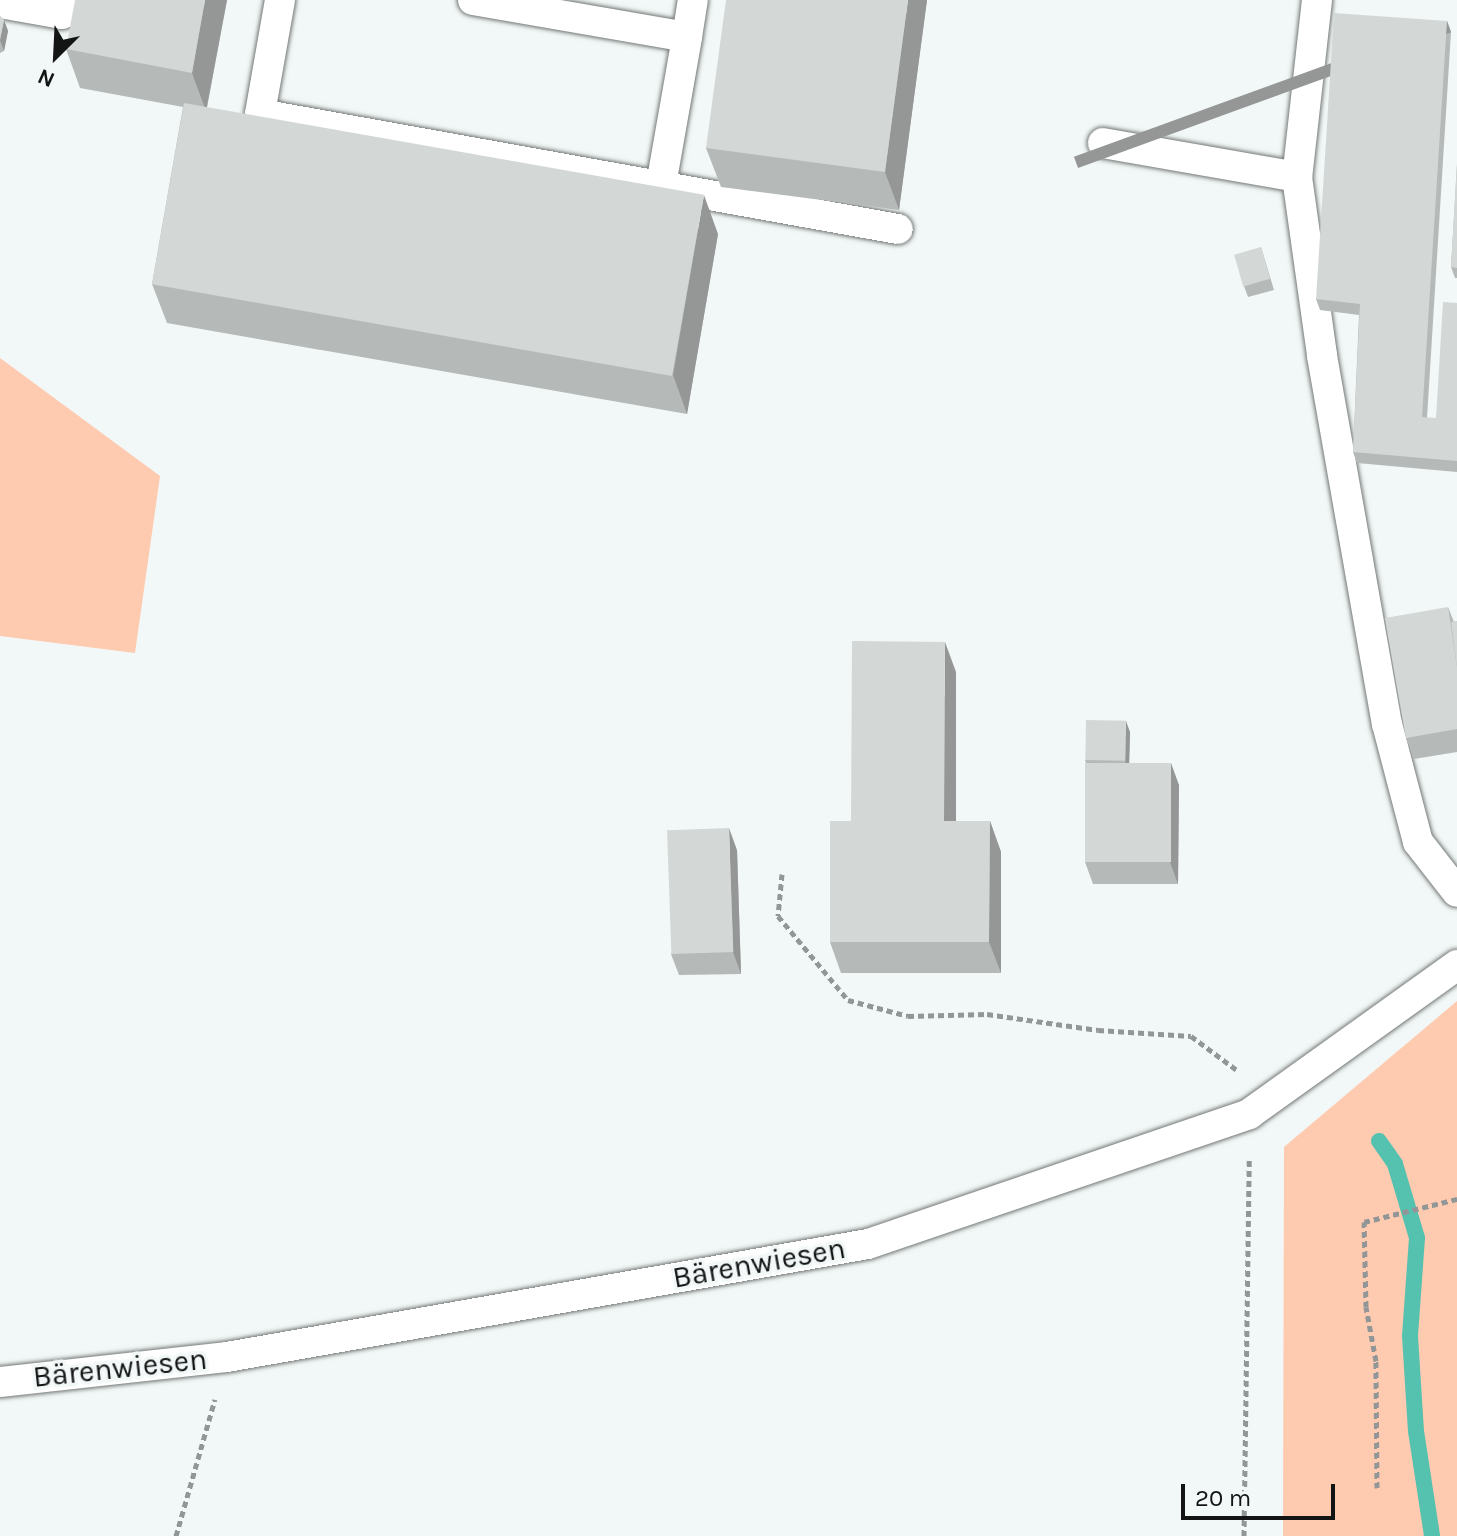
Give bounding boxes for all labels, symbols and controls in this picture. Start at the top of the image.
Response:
north arrow [16,16,96,96]
text: N [34,63,59,93]
street label: Bärenwiesen [670,1230,848,1296]
street label: Bärenwiesen [31,1341,209,1395]
scale bar [1185,1468,1339,1518]
text: 20 m [1195,1484,1251,1512]

